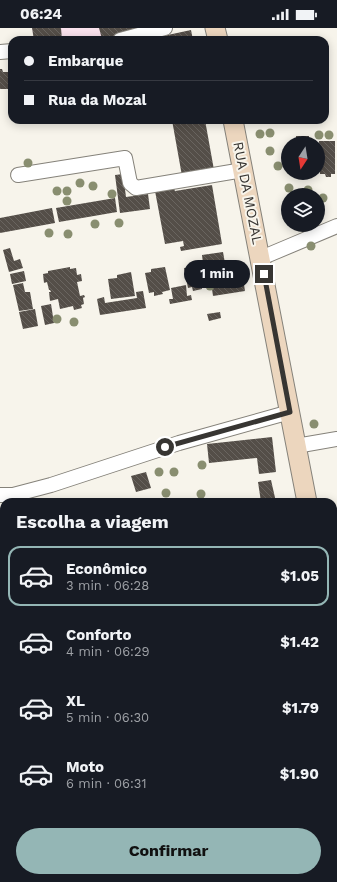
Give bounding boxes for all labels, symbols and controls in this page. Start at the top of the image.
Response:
text: 06:24 [20,5,62,23]
text: Embarque [48,52,123,70]
text: Rua da Mozal [48,91,147,109]
north arrow [281,136,325,180]
map controls [281,136,325,232]
street label: RUA DA MOZAL [230,140,266,246]
button: layers [281,188,325,232]
callout: 1 min [184,260,250,288]
route end [255,265,273,283]
text: 1 min [200,266,234,281]
route start [156,438,174,456]
text: Escolha a viagem [16,511,169,532]
icon: car [18,558,54,594]
text: Econômico [66,560,147,578]
text: $1.05 [280,567,319,585]
text: 3 min · 06:28 [66,578,149,593]
icon: car [18,624,54,660]
text: Conforto [66,626,131,644]
text: $1.42 [280,633,319,651]
text: 4 min · 06:29 [66,644,150,659]
icon: car [18,690,54,726]
text: XL [66,692,85,710]
text: $1.79 [282,699,319,717]
text: 5 min · 06:30 [66,710,149,725]
icon: car [18,756,54,792]
text: Moto [66,758,104,776]
text: $1.90 [280,765,319,783]
text: 6 min · 06:31 [66,776,147,791]
button: Confirmar [16,828,321,874]

